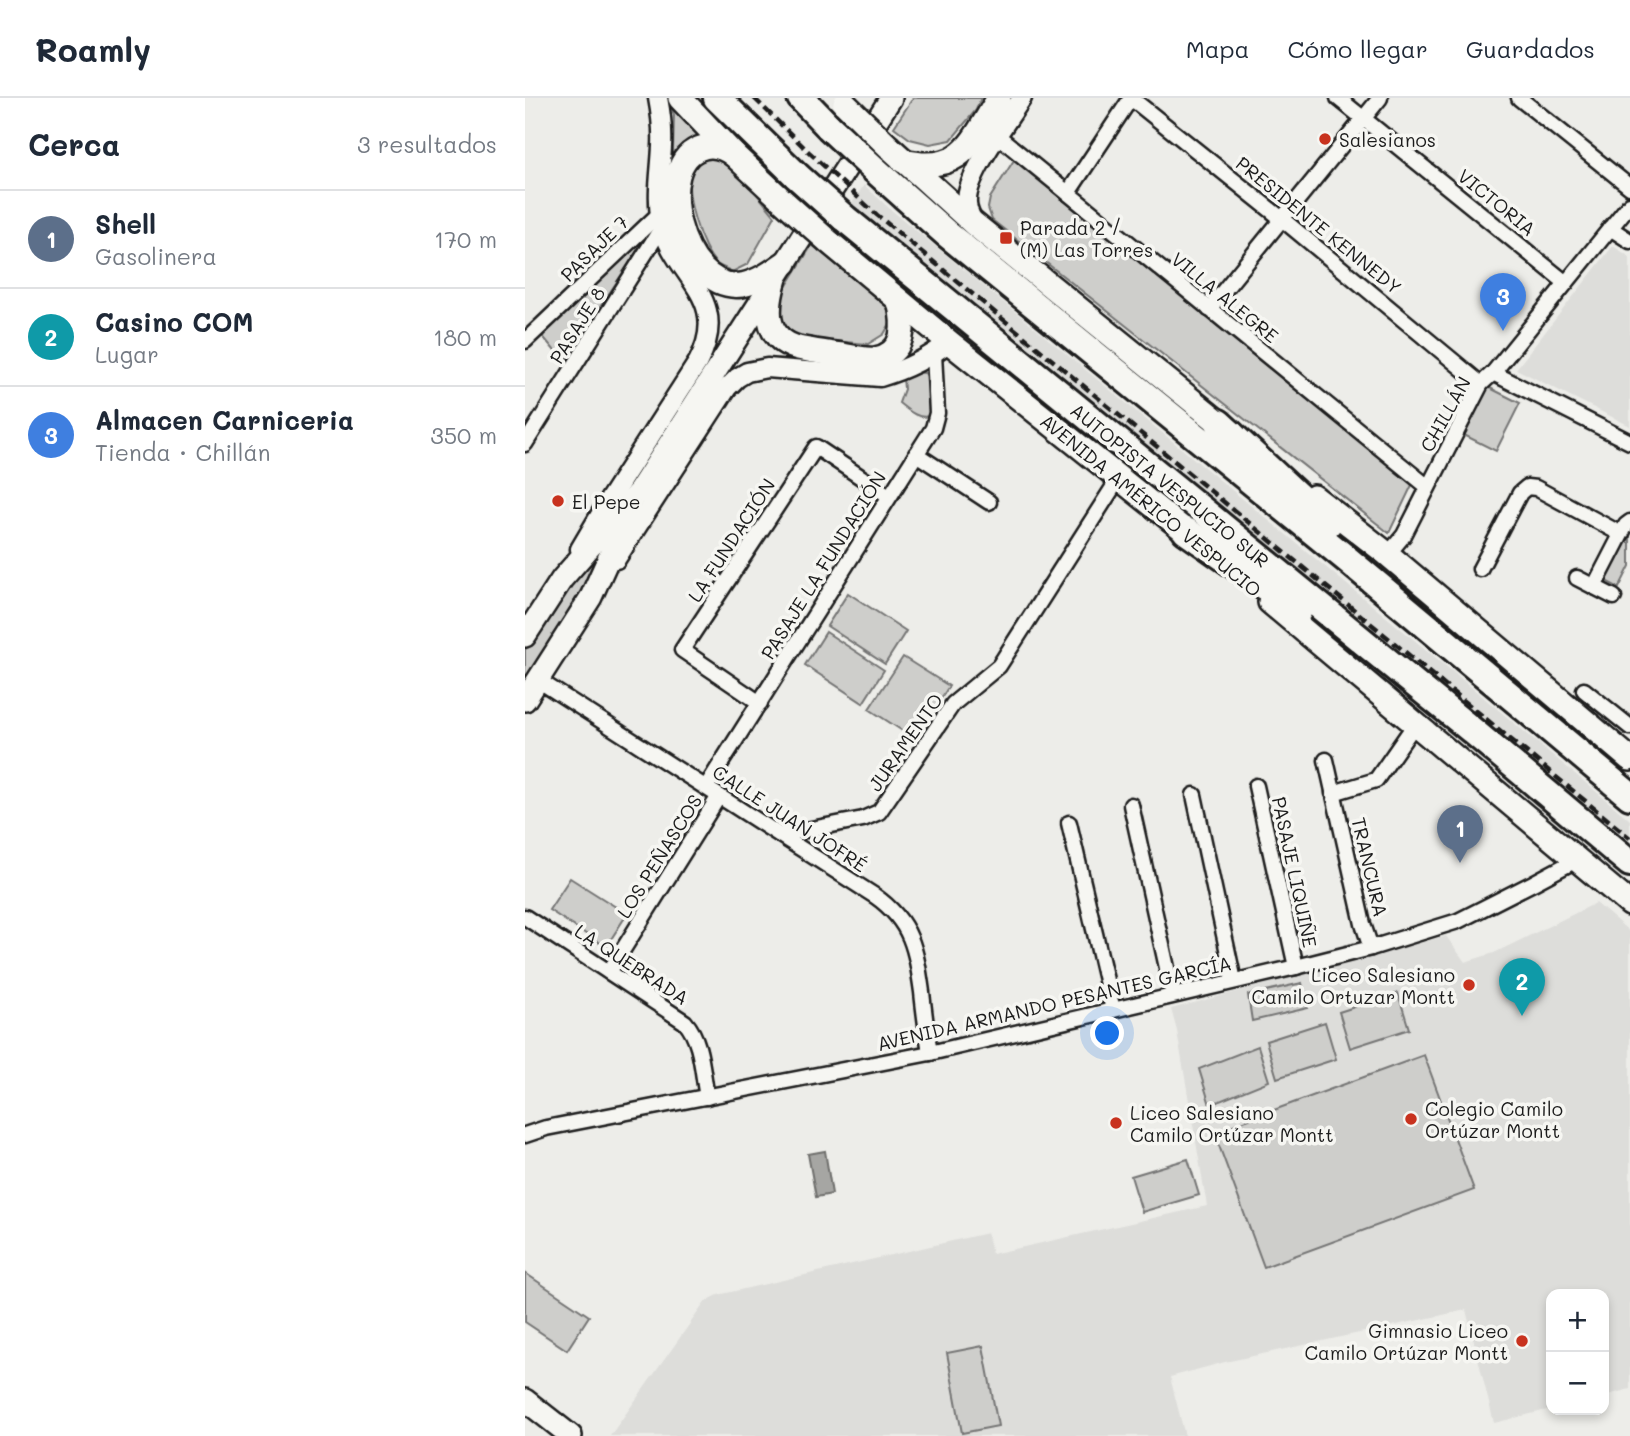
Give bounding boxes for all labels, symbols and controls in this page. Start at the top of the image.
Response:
text: Roamly [35,27,151,70]
text: Mapa [1186,33,1250,64]
text: Cómo llegar [1288,33,1428,64]
text: Guardados [1466,33,1595,64]
text: Cerca [28,124,120,164]
place label: Salesianos [1339,127,1436,152]
text: 3 resultados [357,129,497,159]
marker: Salesianos [1317,131,1333,147]
street label: PRESIDENTE KENNEDY [1231,150,1407,300]
street label: VICTORIA [1453,163,1541,241]
text: Shell [95,207,156,241]
street label: PASAJE 7 [555,209,633,287]
place label: Parada 2 / (M) Las Torres [1020,215,1153,262]
text: 1 [46,224,56,254]
text: 170 m [434,224,497,254]
marker: Parada 2 / (M) Las Torres [998,230,1014,246]
text: Gasolinera [95,241,217,271]
street label: VILLA ALEGRE [1166,246,1284,348]
pin: 3 [1480,273,1526,331]
street label: PASAJE 8 [544,282,610,368]
text: Casino COM [95,305,254,339]
text: 2 [45,322,57,352]
text: 180 m [433,322,497,352]
text: Lugar [95,339,159,369]
street label: CHILLÁN [1414,372,1476,456]
street label: AUTOPISTA VESPUCIO SUR [1066,397,1274,573]
text: Almacen Carniceria [95,403,354,437]
street label: AVENIDA AMÉRICO VESPUCIO [1035,408,1267,602]
text: 3 [44,420,58,450]
text: 350 m [430,420,497,450]
text: Tienda · Chillán [95,437,271,467]
street label: PASAJE LA FUNDACIÓN [755,466,891,664]
street label: LA FUNDACIÓN [682,473,780,607]
place label: El Pepe [572,489,641,514]
marker: El Pepe [550,493,566,509]
street label: JURAMENTO [862,688,948,796]
street label: CALLE JUAN JOFRÉ [708,759,872,877]
street label: LOS PEÑASCOS [611,789,707,923]
street label: PASAJE LIQUIÑE [1267,794,1323,950]
pin: 1 [1437,805,1483,863]
street label: TRANCURA [1346,815,1394,919]
street label: LA QUEBRADA [570,918,694,1010]
street label: AVENIDA ARMANDO PESANTES GARCÍA [874,950,1234,1056]
pin: 2 [1499,958,1545,1016]
place label: Liceo Salesiano Camilo Ortuzar Montt [1252,962,1455,1009]
marker: Liceo Salesiano Camilo Ortuzar Montt [1461,977,1477,993]
your location [1090,1016,1124,1050]
place label: Colegio Camilo Ortúzar Montt [1425,1096,1563,1143]
place label: Liceo Salesiano Camilo Ortúzar Montt [1130,1100,1334,1147]
marker: Colegio Camilo Ortúzar Montt [1403,1111,1419,1127]
marker: Liceo Salesiano Camilo Ortúzar Montt [1108,1115,1124,1131]
map controls [1546,1289,1609,1415]
button: + [1546,1289,1609,1352]
place label: Gimnasio Liceo Camilo Ortúzar Montt [1305,1318,1508,1365]
marker: Gimnasio Liceo Camilo Ortúzar Montt [1514,1333,1530,1349]
button: − [1546,1352,1609,1415]

